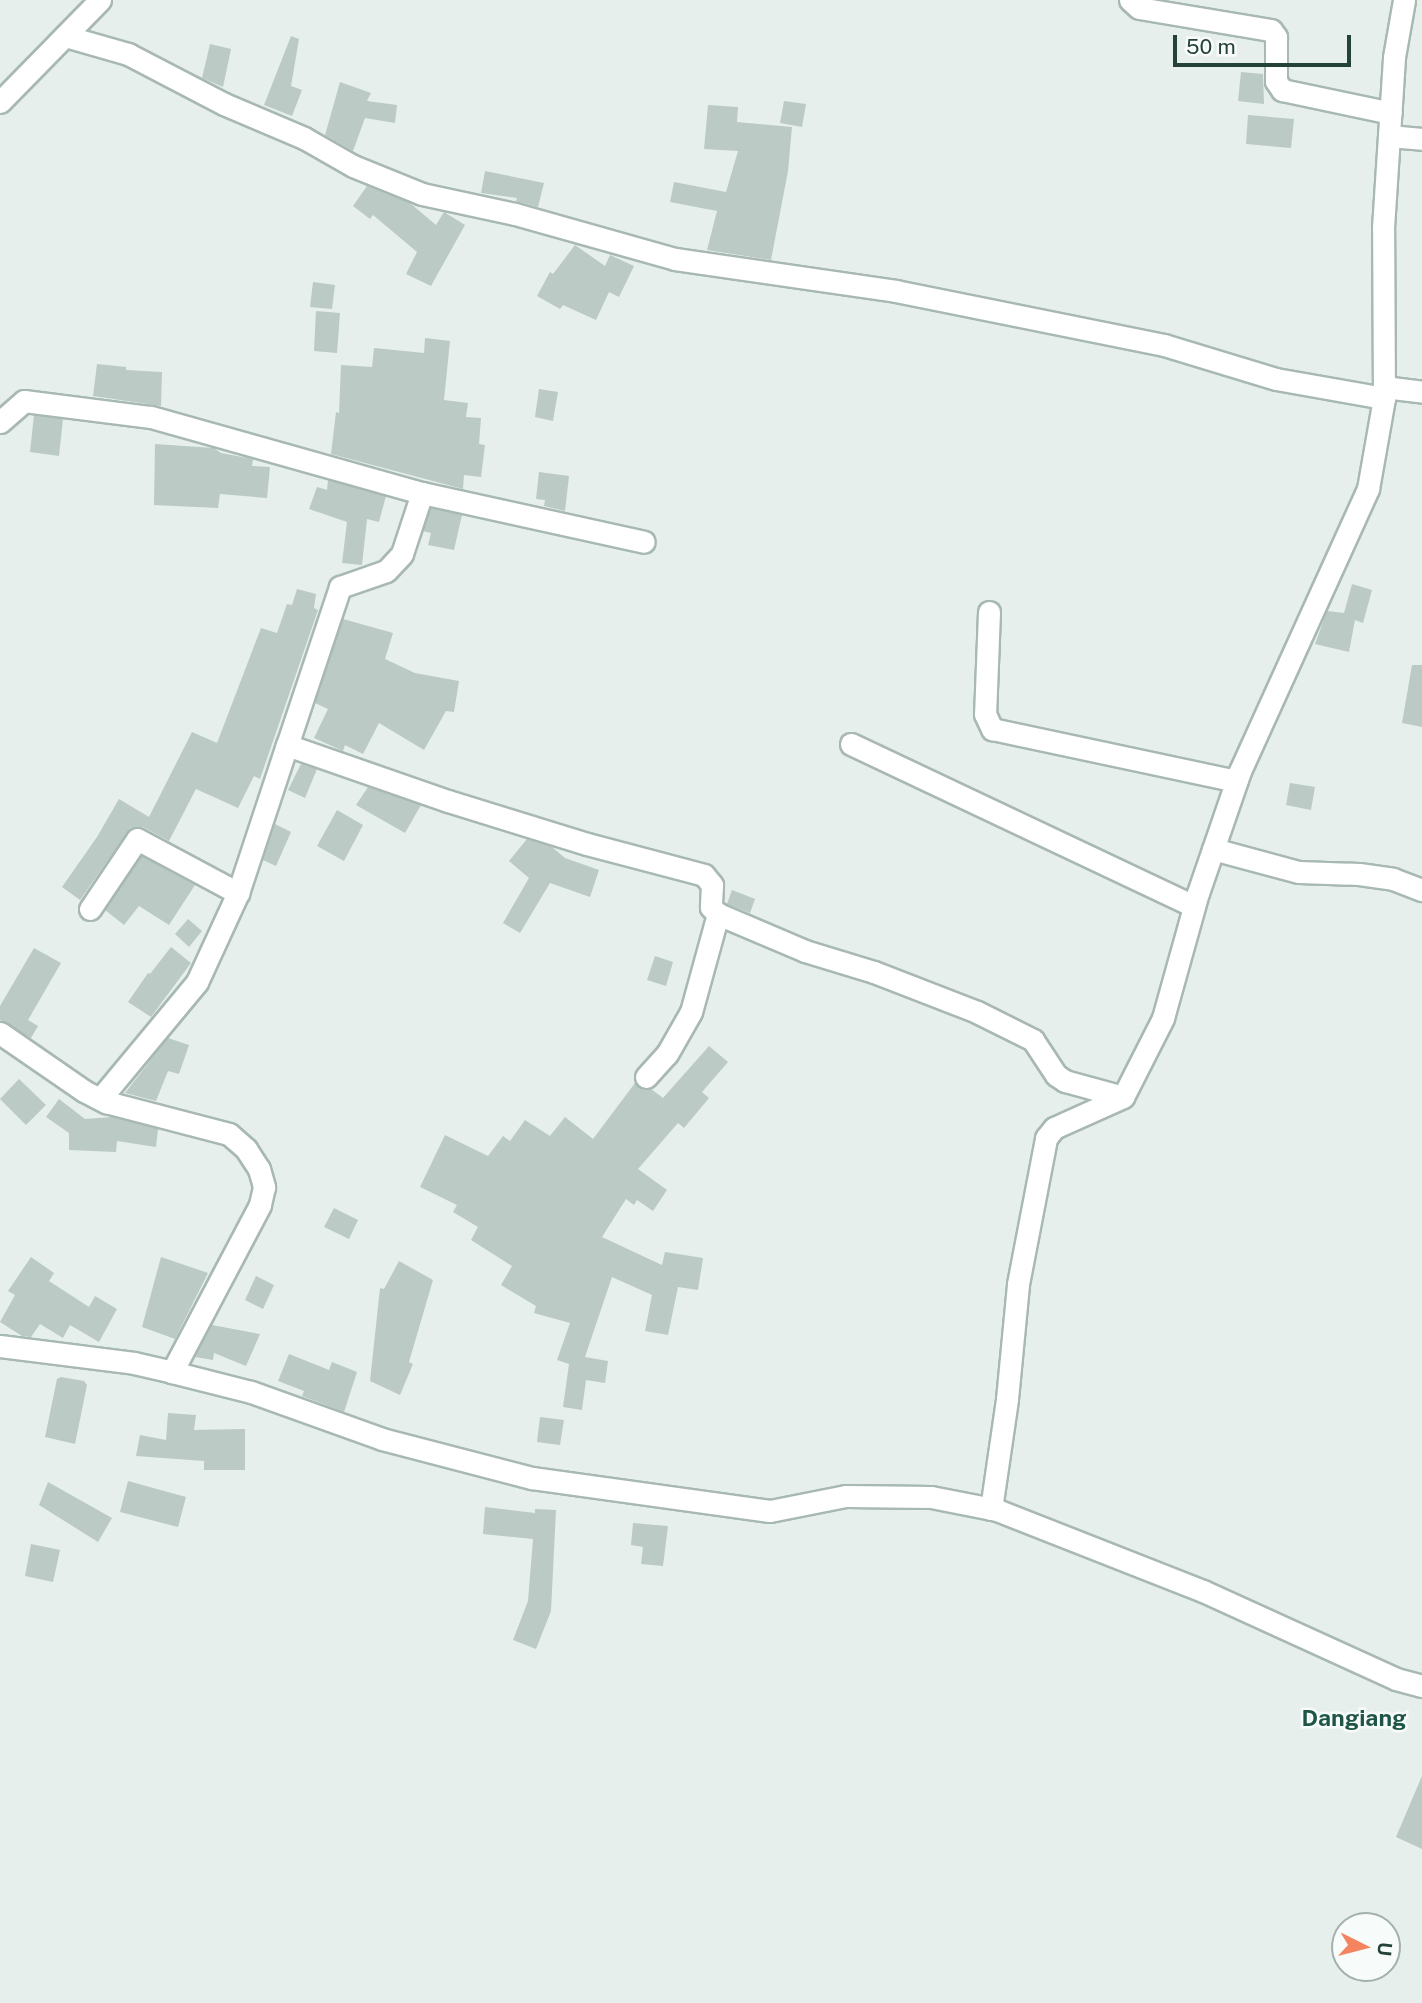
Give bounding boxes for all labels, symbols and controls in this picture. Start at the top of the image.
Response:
scale bar [1177,21,1356,65]
text: 50 m [1186,34,1236,59]
district label: Dangiang [1302,1704,1406,1732]
north arrow [1331,1912,1401,1982]
text: U [1373,1941,1397,1957]

